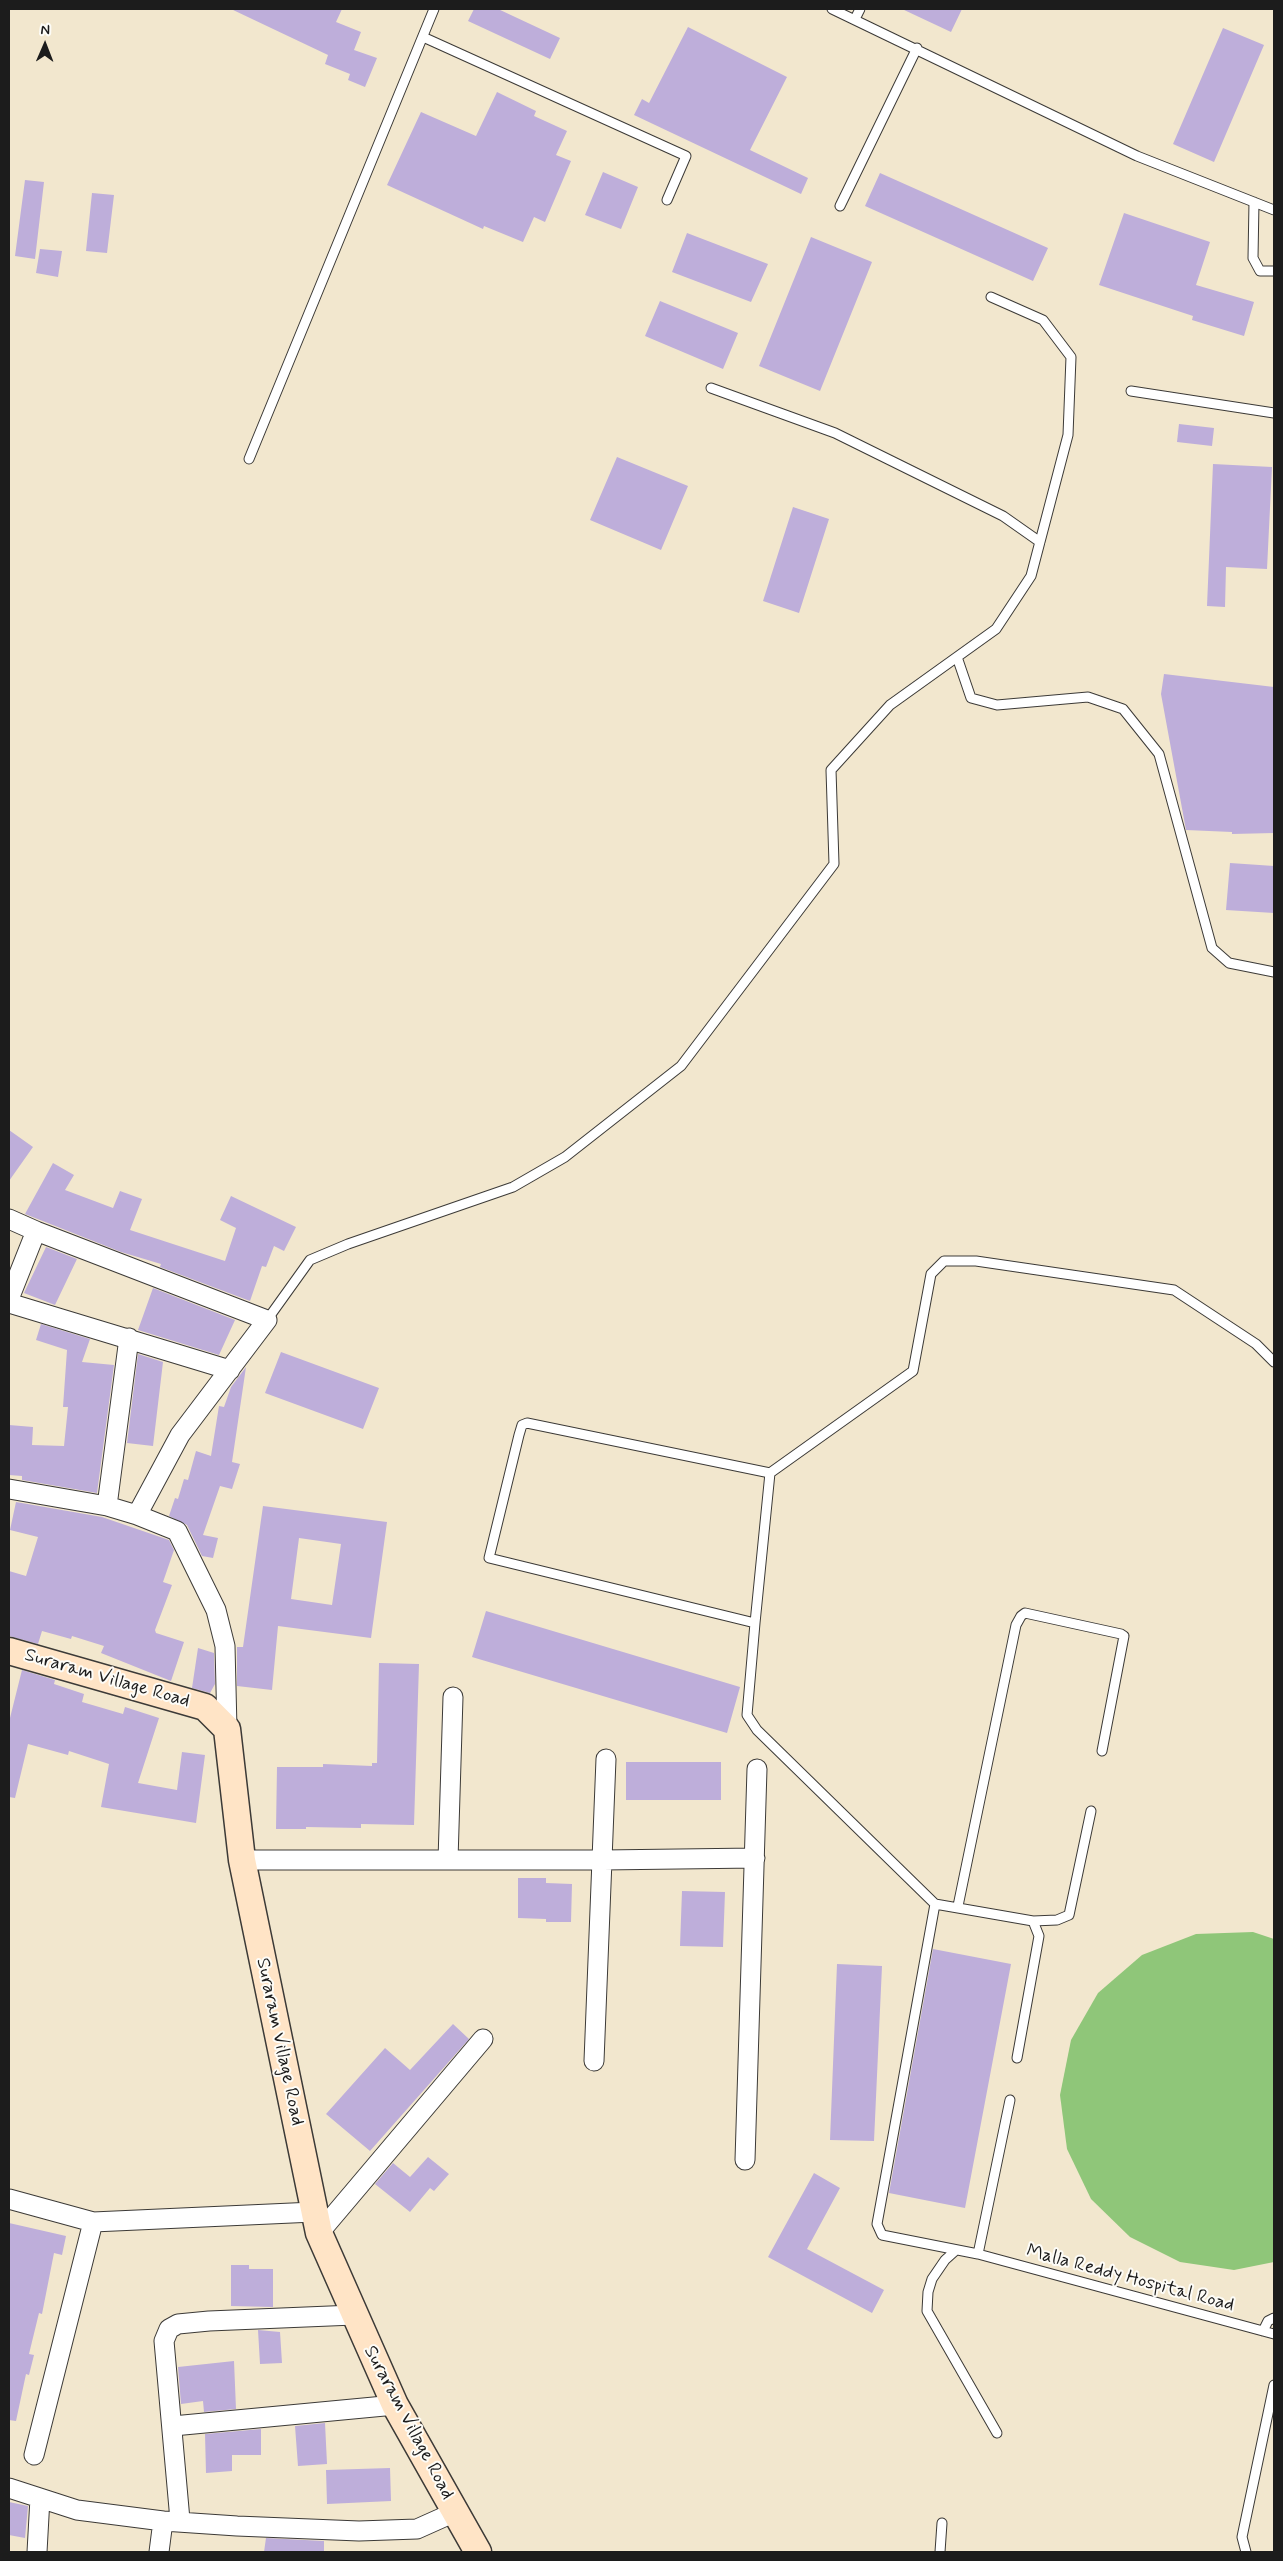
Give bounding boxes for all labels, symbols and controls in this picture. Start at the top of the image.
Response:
north arrow [20,20,70,70]
text: N [40,21,50,39]
street label: Suraram Village Road [22,1644,192,1714]
street label: Suraram Village Road [250,1956,308,2128]
street label: Malla Reddy Hospital Road [1024,2240,1236,2318]
street label: Suraram Village Road [358,2342,458,2504]

